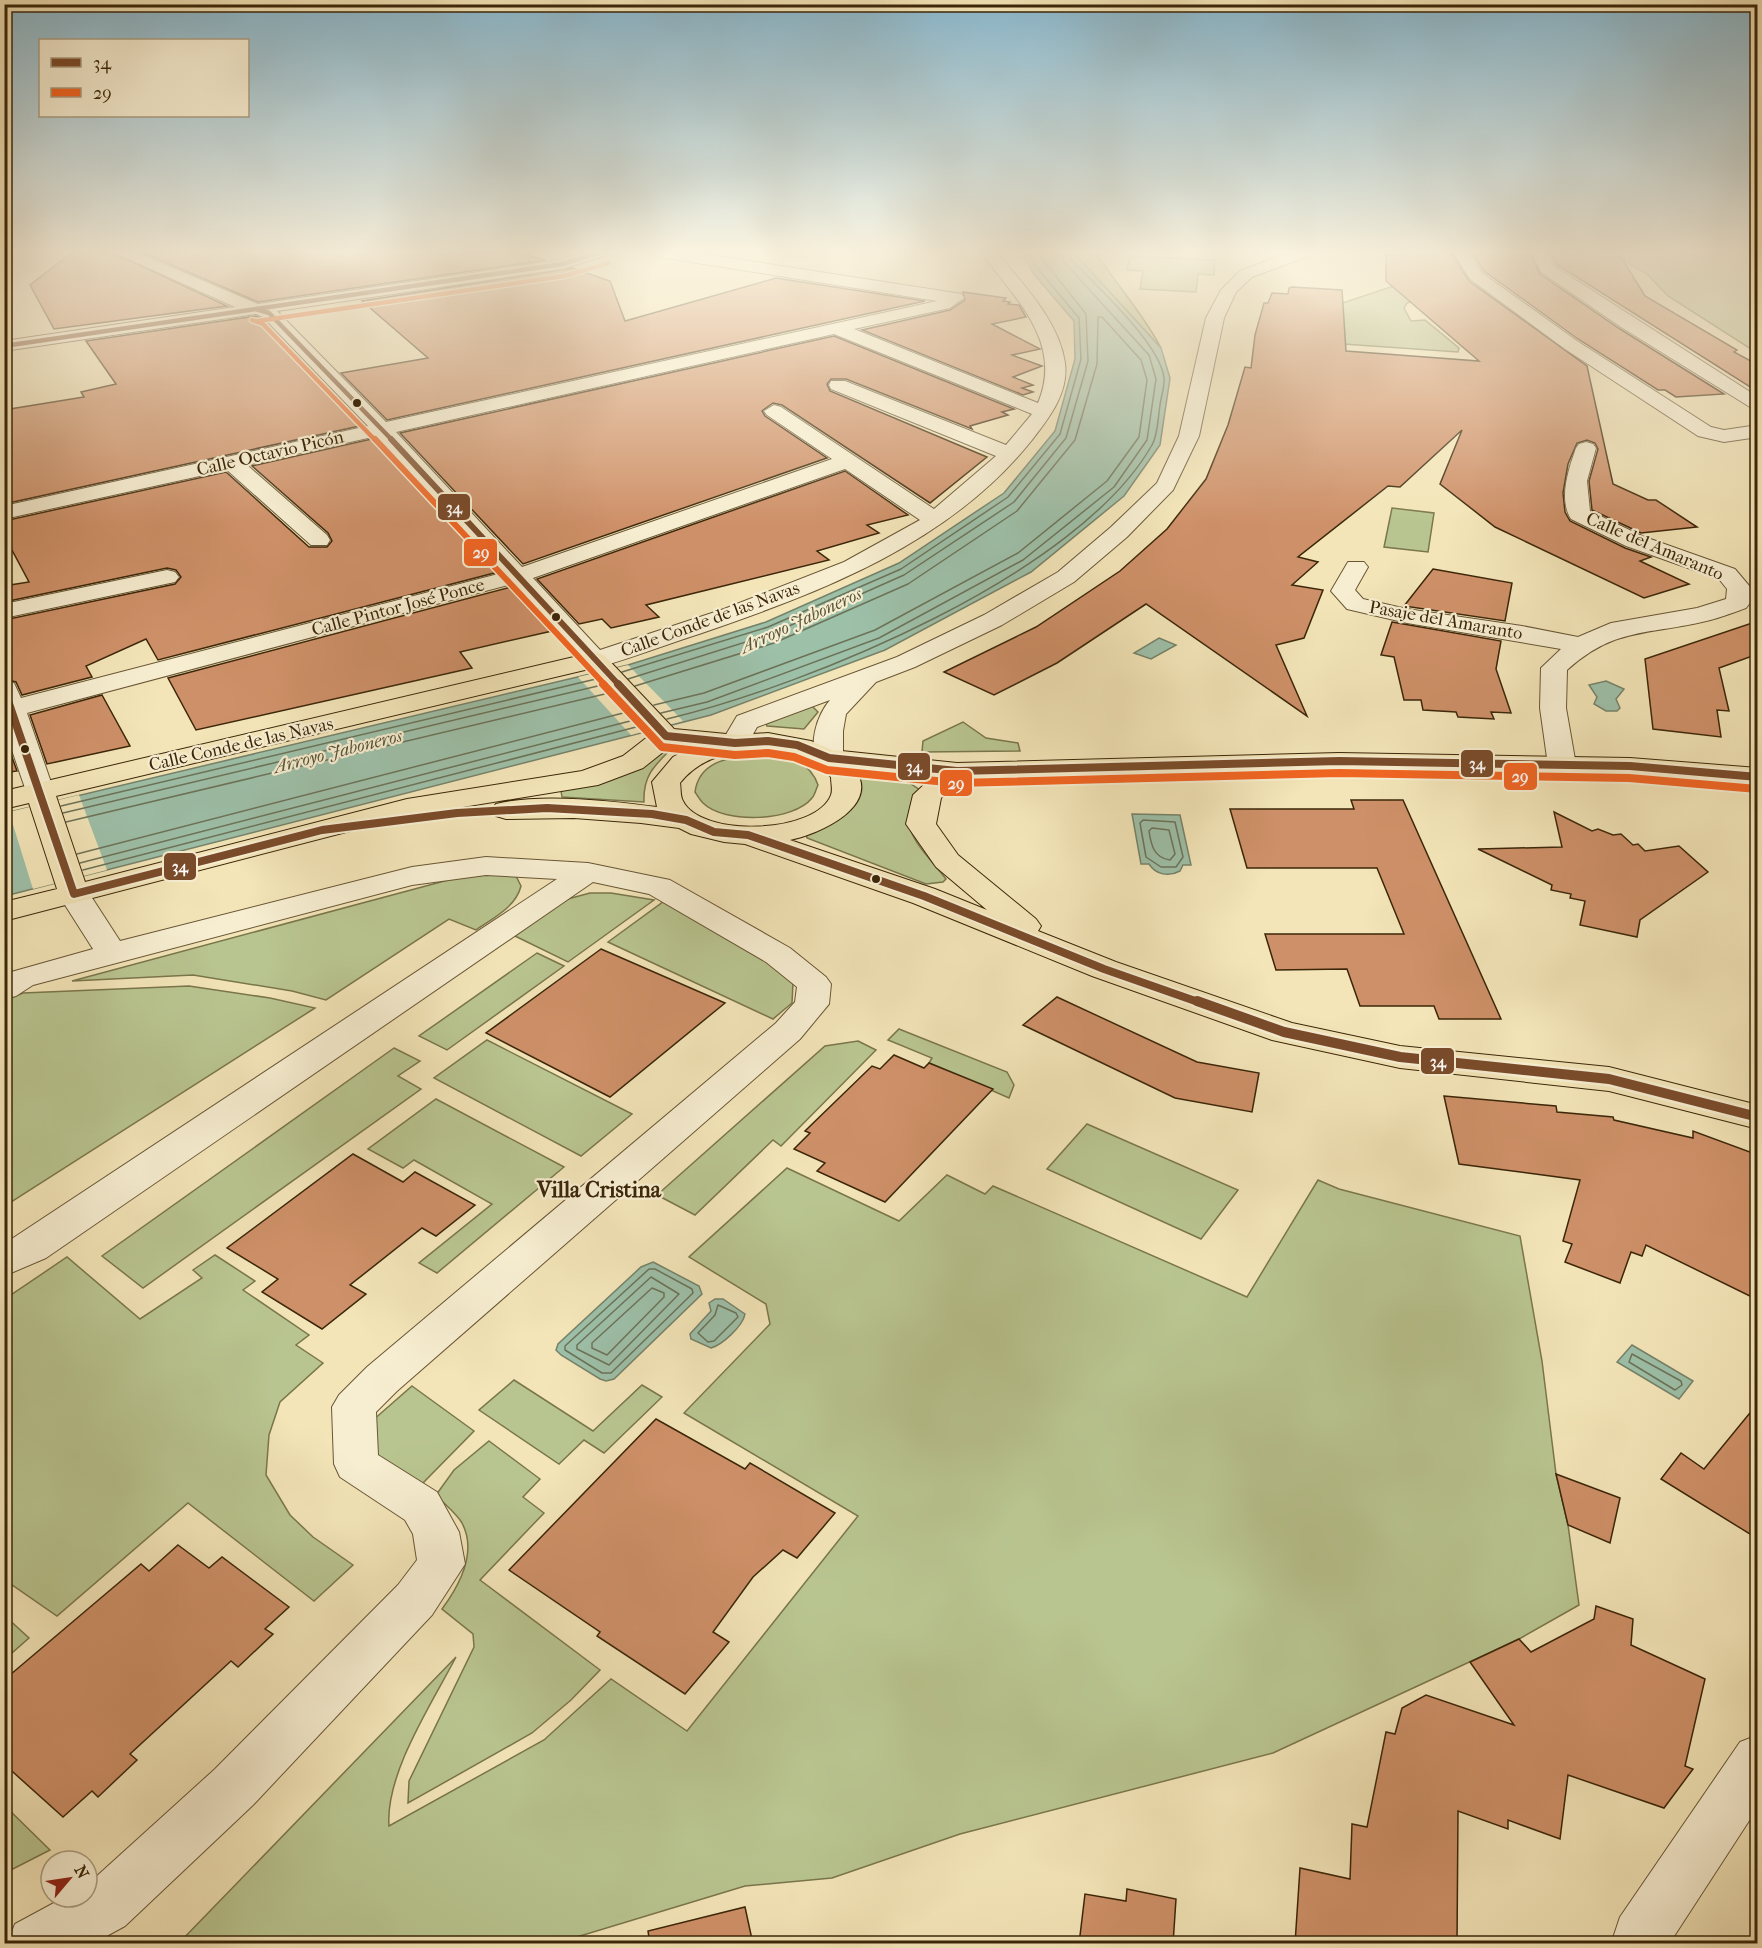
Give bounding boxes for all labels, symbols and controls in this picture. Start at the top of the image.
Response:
legend [39,39,249,117]
text: 34 [93,53,111,74]
text: 29 [93,83,112,104]
unlabelled marker [351,397,363,409]
street label: Calle Octavio Picón [195,426,346,481]
line badge: 34 [437,493,471,521]
text: 34 [446,498,464,518]
street label: Calle del Amaranto [1583,508,1727,585]
line badge: 29 [463,538,498,567]
text: 29 [473,543,489,563]
street label: Calle Pintor José Ponce [309,574,487,641]
street label: Calle Conde de las Navas [618,577,803,662]
water label: Arroyo Jaboneros [736,583,866,659]
street label: Pasaje del Amaranto [1367,597,1524,644]
unlabelled marker [550,611,562,623]
street label: Calle Conde de las Navas [147,713,336,776]
water label: Arroyo Jaboneros [270,725,405,778]
unlabelled marker [19,743,31,755]
line badge: 34 [1460,749,1494,778]
line badge: 34 [897,752,931,781]
text: 34 [1469,754,1487,774]
text: 34 [906,757,924,777]
line badge: 29 [1503,762,1538,791]
text: 29 [1512,767,1528,787]
line badge: 29 [939,769,973,797]
text: 29 [948,774,964,794]
line badge: 34 [163,852,197,881]
text: 34 [172,857,190,877]
unlabelled marker [870,873,882,885]
line badge: 34 [1420,1047,1455,1075]
text: 34 [1430,1052,1448,1072]
district label: Villa Cristina [536,1177,662,1203]
north arrow [39,1849,99,1909]
text: N [70,1862,93,1883]

